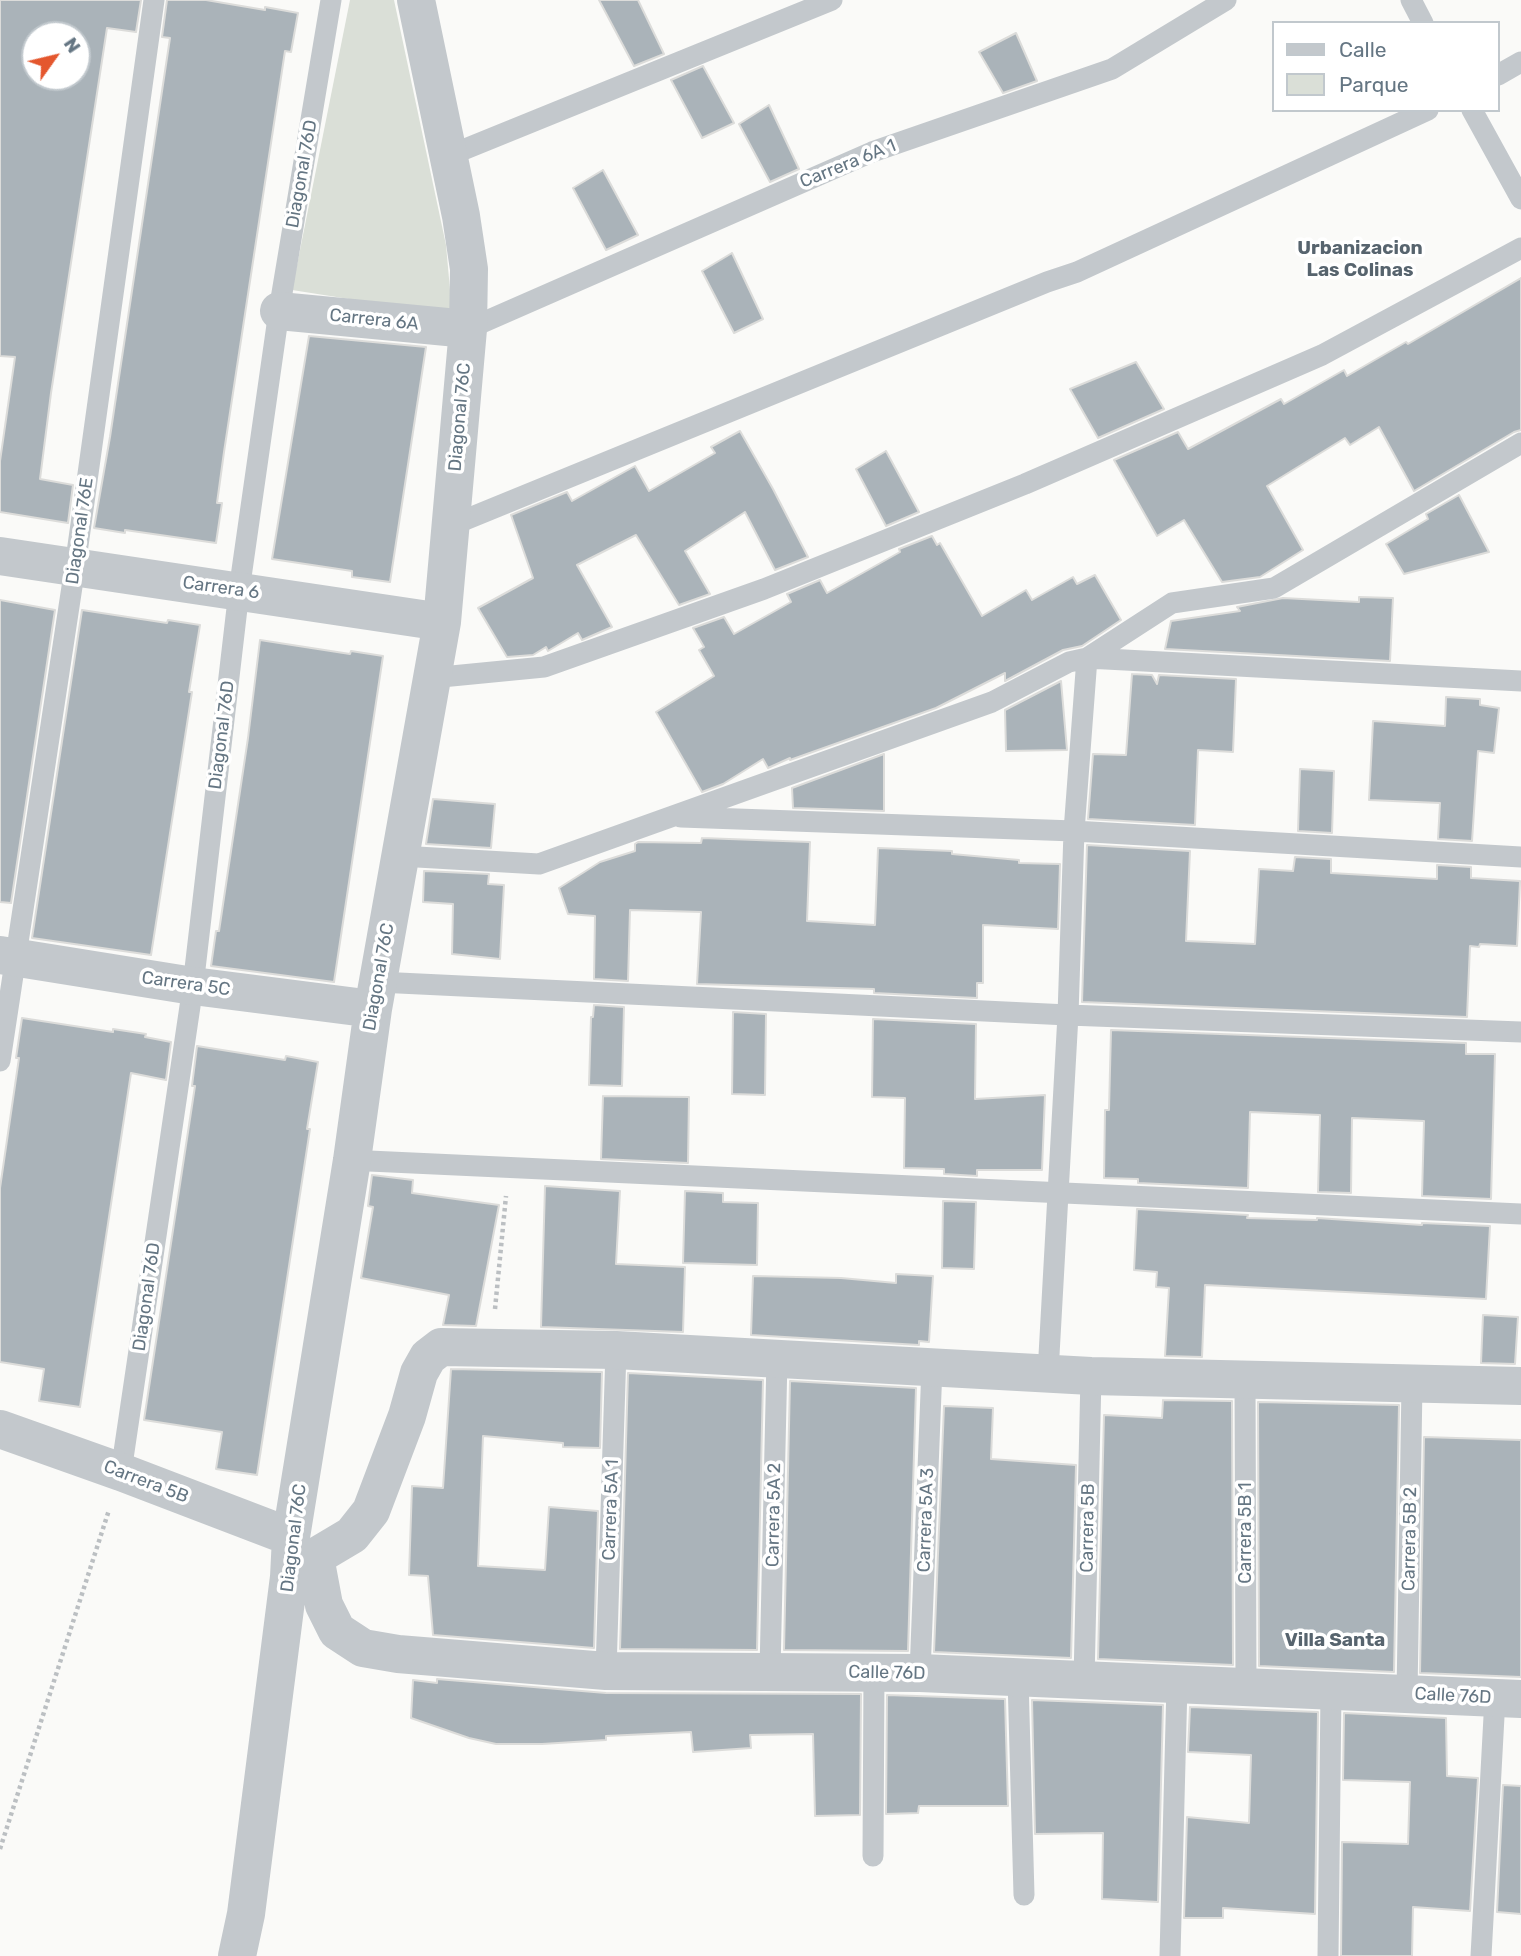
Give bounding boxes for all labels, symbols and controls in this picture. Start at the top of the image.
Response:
north arrow [21,21,91,91]
legend [1272,21,1500,112]
text: N [59,33,86,57]
text: Calle [1339,37,1387,62]
text: Parque [1339,72,1409,97]
street label: Diagonal 76D [282,118,322,230]
street label: Carrera 6A 1 [797,135,899,193]
district label: Urbanizacion Las Colinas [1297,238,1423,282]
street label: Carrera 6A [328,305,420,335]
street label: Diagonal 76C [444,362,476,472]
street label: Diagonal 76E [62,476,98,586]
street label: Carrera 6 [181,572,261,604]
street label: Diagonal 76D [205,679,239,791]
street label: Diagonal 76C [359,921,399,1033]
street label: Carrera 5C [140,967,232,1001]
street label: Diagonal 76D [129,1241,165,1353]
street label: Carrera 5B [100,1456,192,1508]
street label: Carrera 5A 1 [598,1459,624,1561]
street label: Carrera 5A 2 [762,1463,786,1567]
street label: Carrera 5A 3 [913,1467,939,1573]
street label: Carrera 5B 1 [1235,1482,1257,1584]
street label: Diagonal 76C [277,1483,311,1593]
street label: Carrera 5B [1076,1483,1100,1573]
street label: Carrera 5B 2 [1398,1487,1422,1591]
district label: Villa Santa [1285,1630,1385,1652]
street label: Calle 76D [848,1662,926,1684]
street label: Calle 76D [1414,1683,1492,1709]

